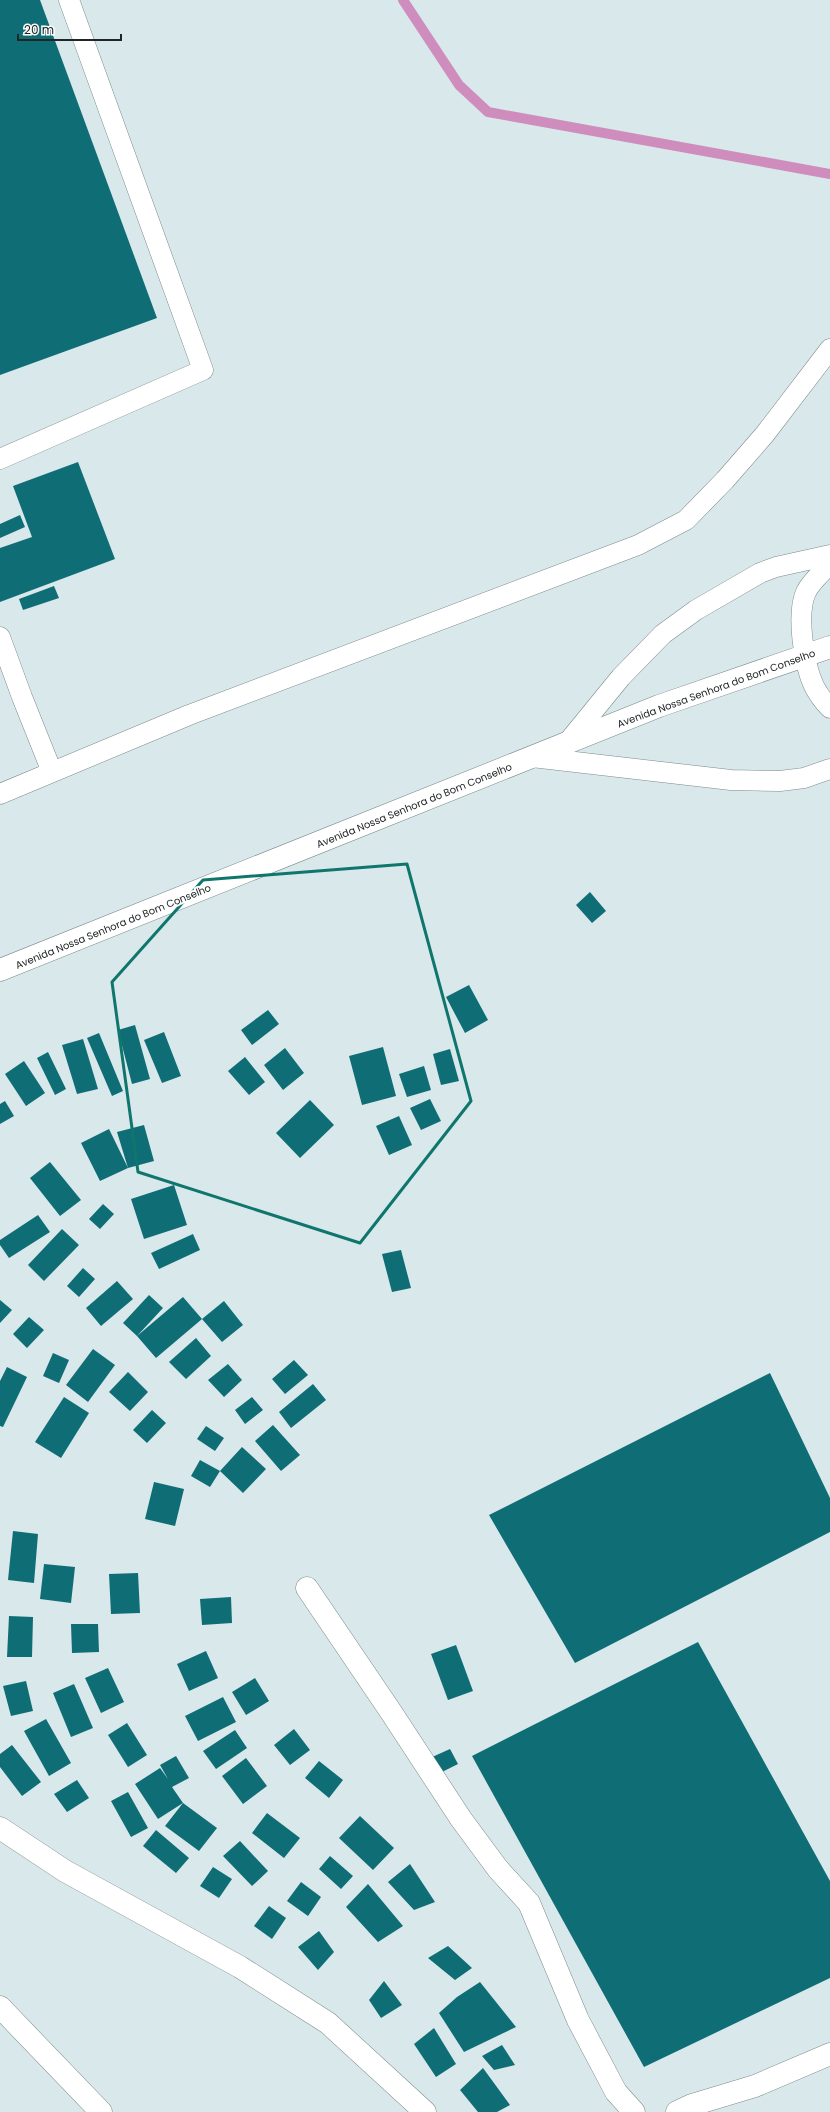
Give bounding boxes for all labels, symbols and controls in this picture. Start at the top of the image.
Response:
scale bar [18,16,121,42]
text: 20 m [24,21,54,38]
street label: Avenida Nossa Senhora do Bom Conselho [615,646,817,731]
street label: Avenida Nossa Senhora do Bom Conselho [314,759,514,852]
street label: Avenida Nossa Senhora do Bom Conselho [13,880,213,973]

